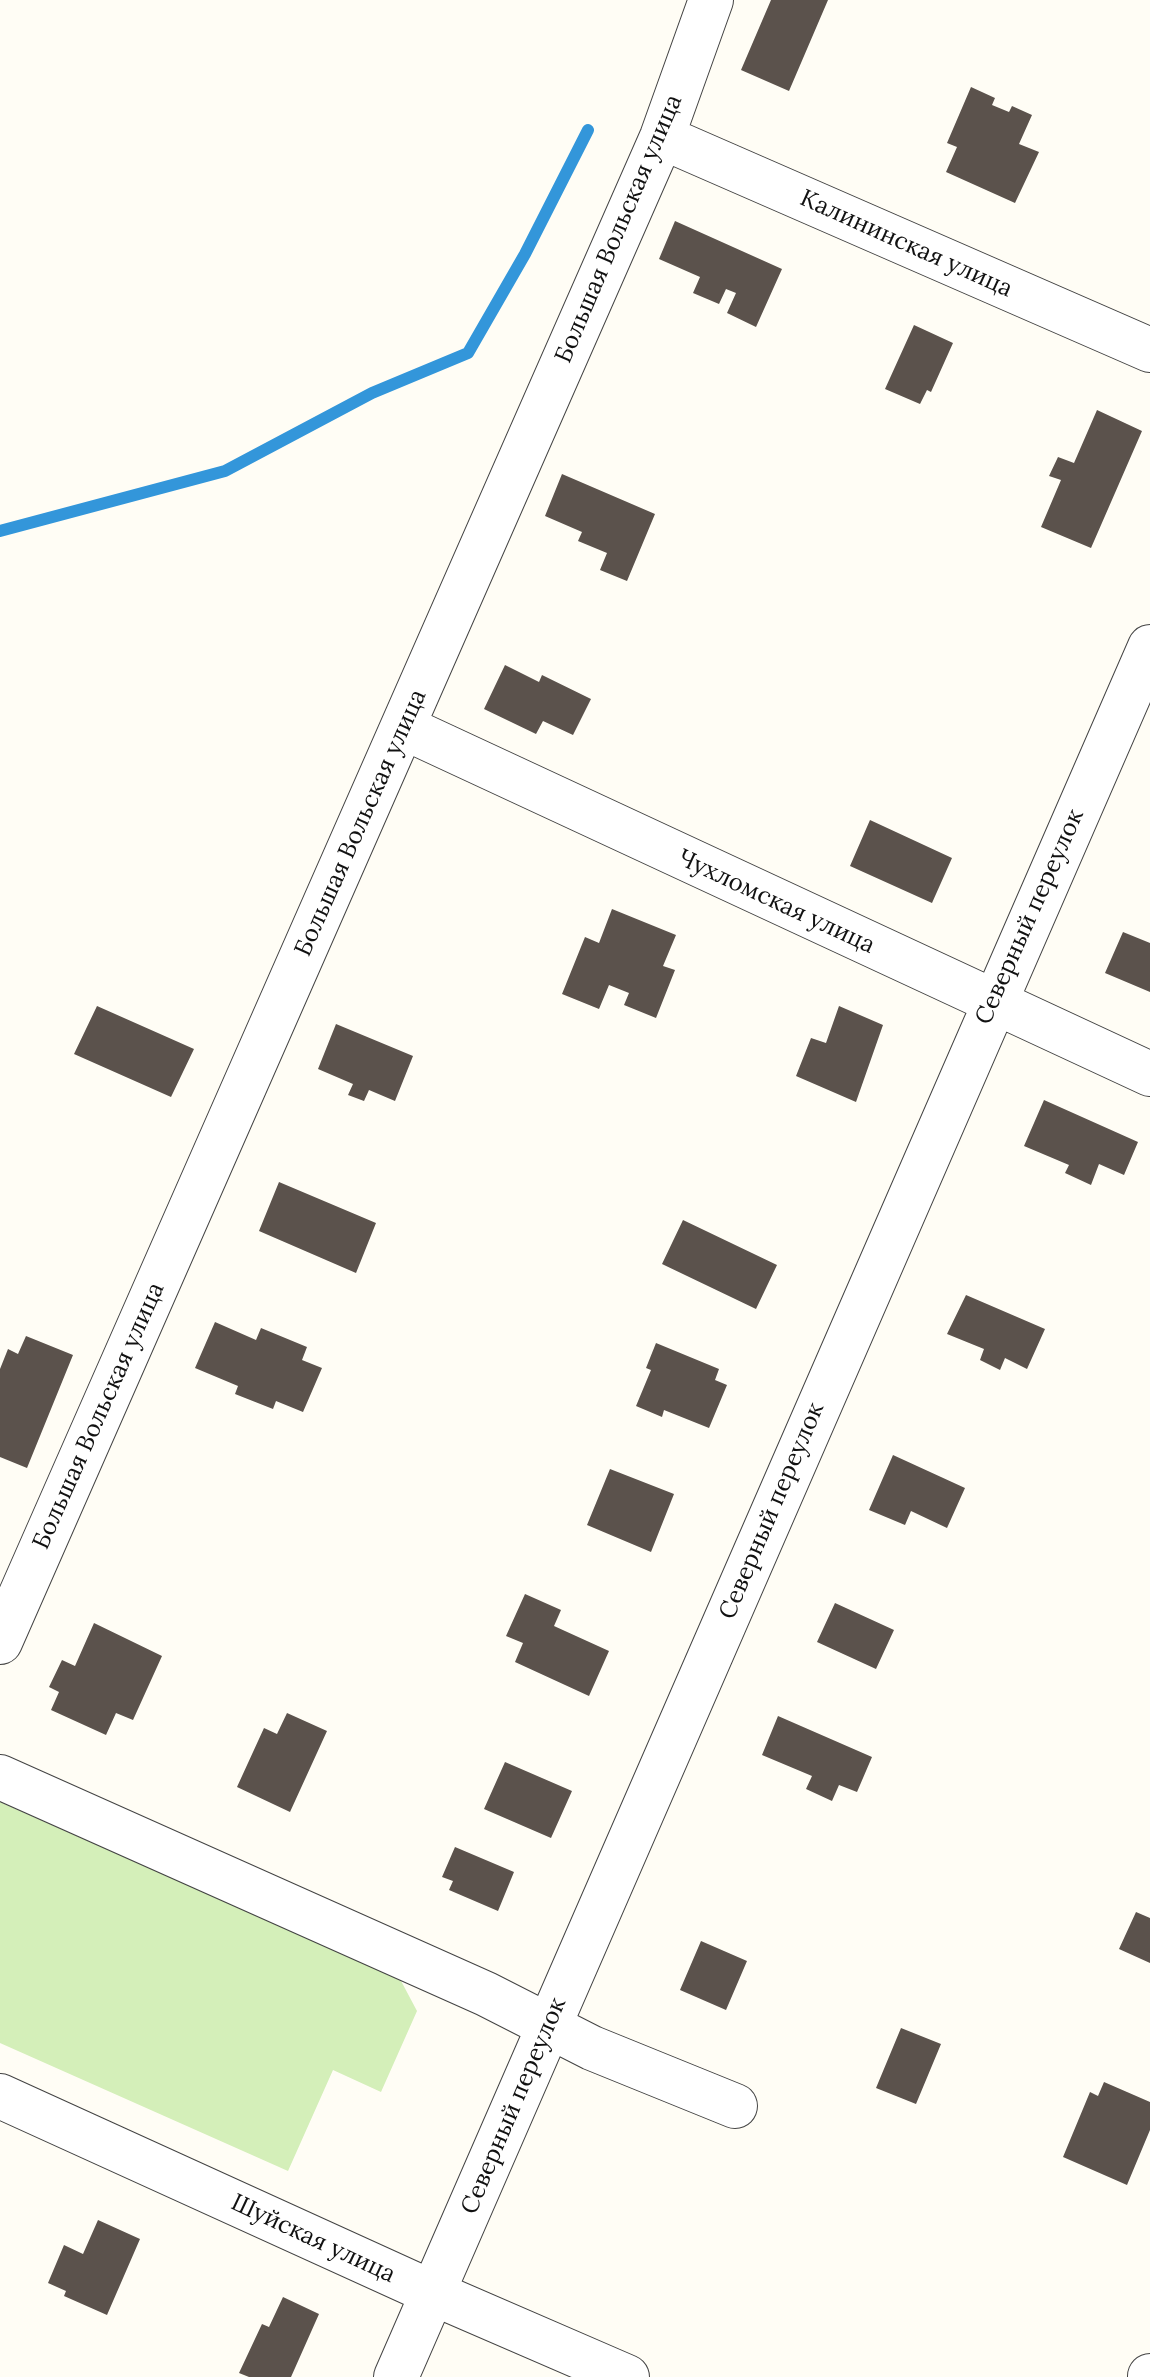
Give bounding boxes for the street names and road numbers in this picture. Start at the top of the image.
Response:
street label: Большая Вольская улица [549,90,689,368]
street label: Калининская улица [795,184,1017,304]
street label: Большая Вольская улица [289,685,433,961]
street label: Северный переулок [970,805,1090,1029]
street label: Чухломская улица [673,844,879,960]
street label: Большая Вольская улица [27,1278,171,1554]
street label: Северный переулок [713,1398,831,1624]
street label: Северный переулок [455,1993,573,2219]
street label: Шуйская улица [226,2188,400,2290]

